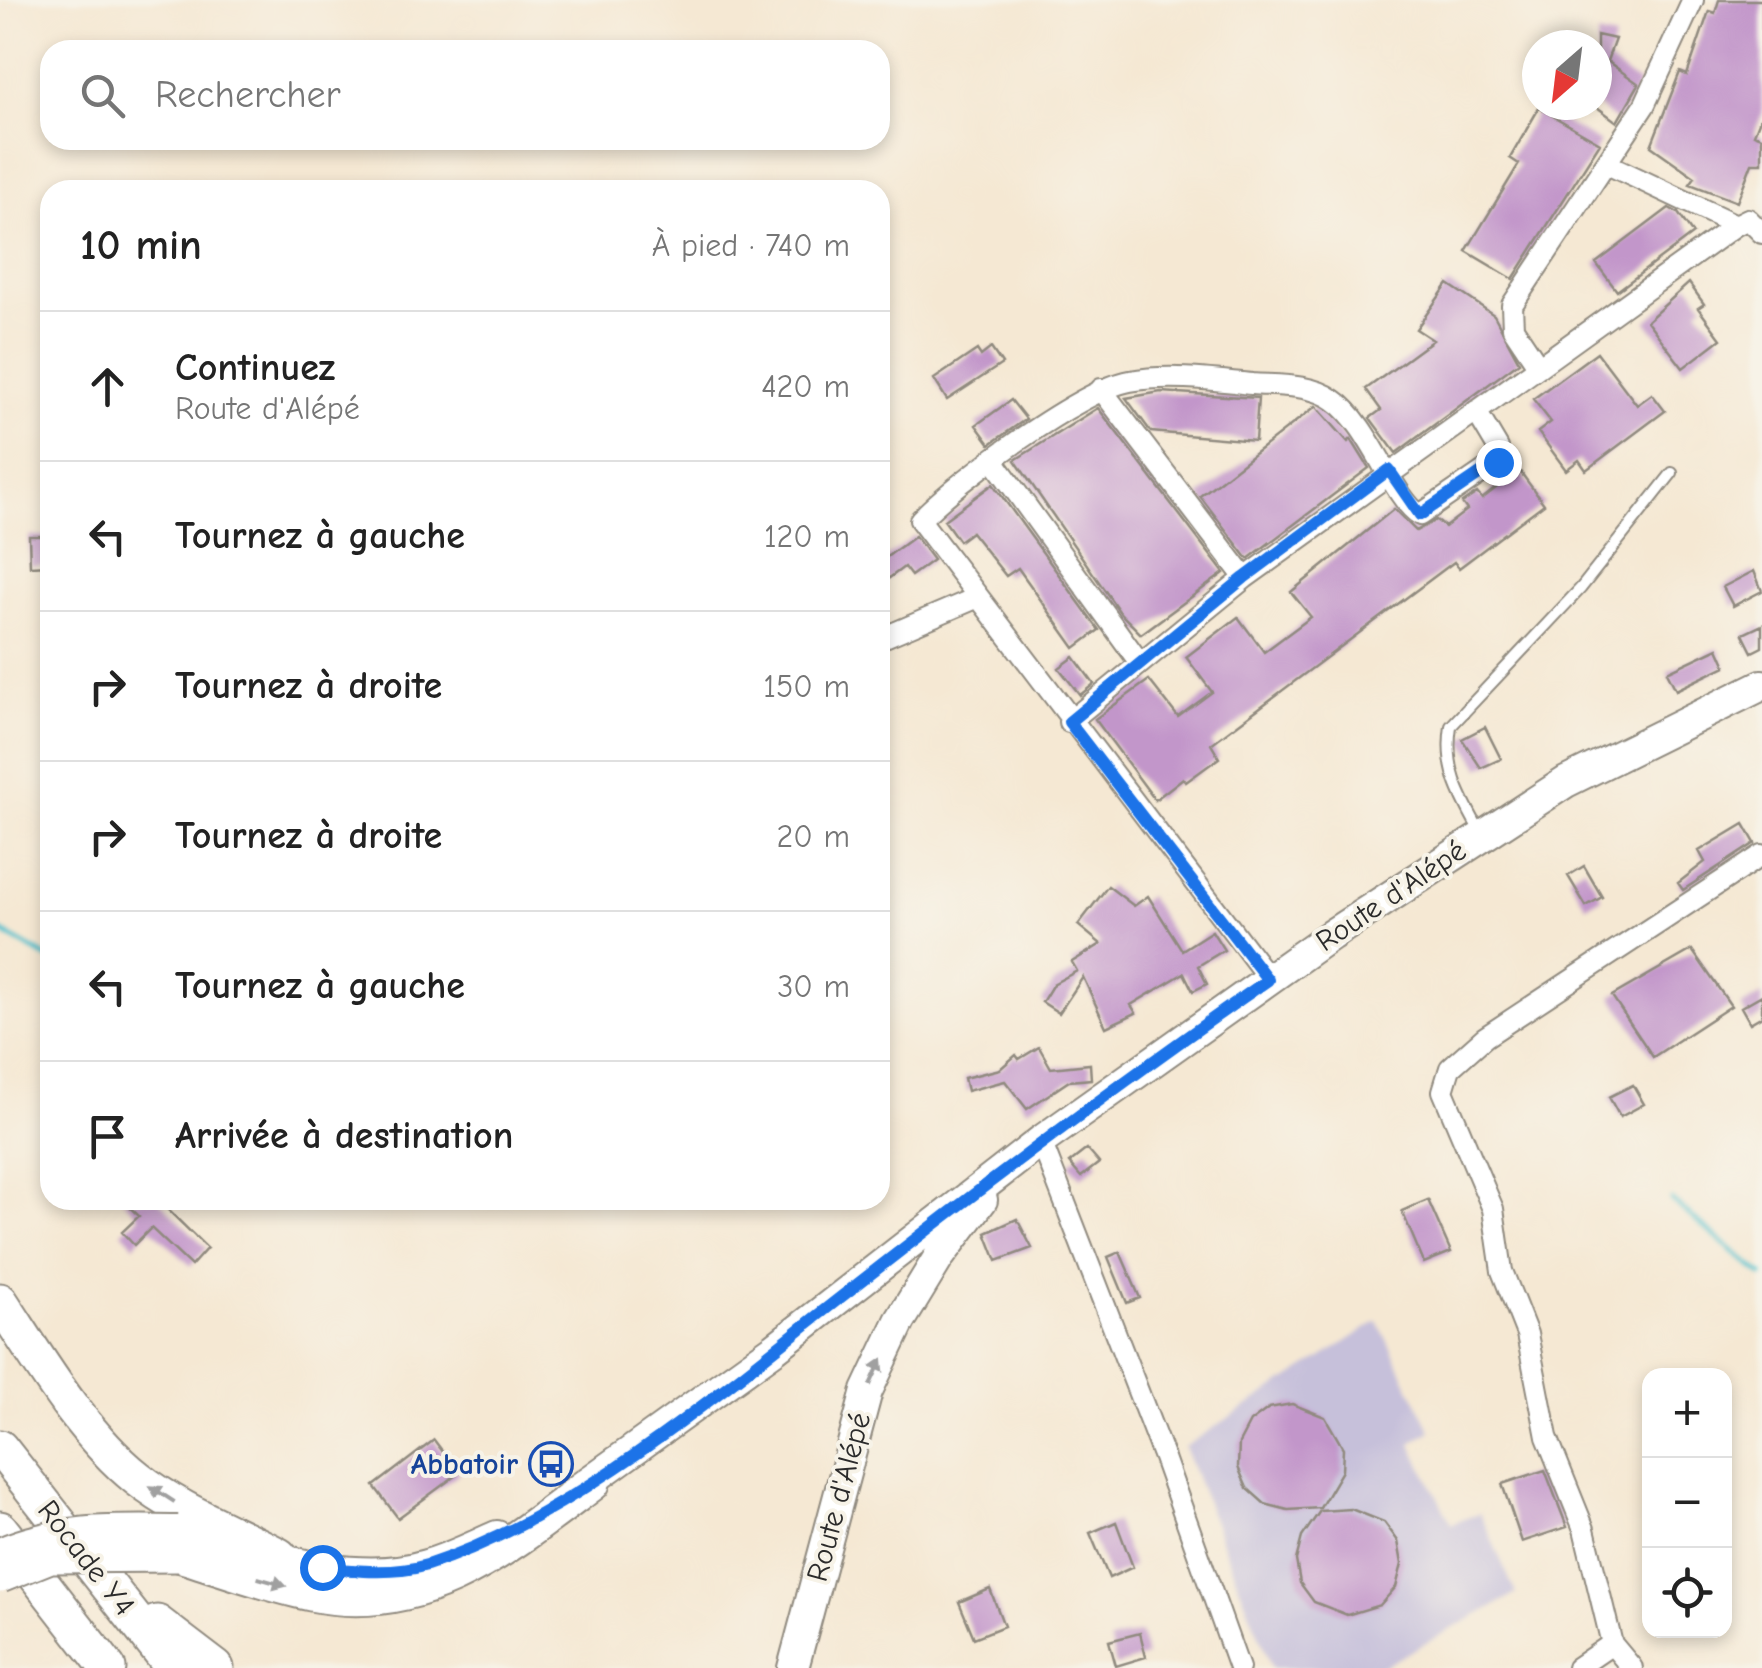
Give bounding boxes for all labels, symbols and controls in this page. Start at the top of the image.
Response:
north arrow [1522,30,1612,120]
search box [40,40,890,150]
icon: search [75,68,130,123]
text: Rechercher [155,73,341,117]
text: 10 min [80,221,202,270]
text: À pied · 740 m [652,227,850,264]
text: Continuez [175,346,335,390]
icon: ahead [80,359,135,414]
text: 420 m [761,368,850,405]
text: Route d'Alépé [175,390,360,427]
route end [1476,440,1522,486]
icon: left [80,509,135,564]
text: Tournez à gauche [175,514,465,558]
text: 120 m [764,518,850,555]
icon: right [80,659,135,714]
text: Tournez à droite [175,664,442,708]
text: 150 m [763,668,850,705]
icon: right [80,809,135,864]
text: Tournez à droite [175,814,442,858]
text: 20 m [777,818,850,855]
street label: Route d'Alépé [1309,833,1473,959]
icon: left [80,959,135,1014]
text: Tournez à gauche [175,964,465,1008]
text: 30 m [777,968,850,1005]
icon: arrive [80,1109,135,1164]
text: Arrivée à destination [175,1114,513,1158]
one-way arrow [868,1357,885,1386]
map controls [1642,1368,1732,1638]
button: + [1642,1368,1732,1458]
street label: Route d'Alépé [800,1409,878,1585]
bus stop icon: Abbatoir [528,1441,574,1487]
place label: Abbatoir [411,1447,518,1482]
button: − [1642,1458,1732,1548]
one-way arrow [148,1486,176,1504]
street label: Rocade Y4 [30,1493,142,1623]
route start [300,1545,346,1591]
button: locate [1642,1548,1732,1638]
one-way arrow [257,1575,288,1590]

